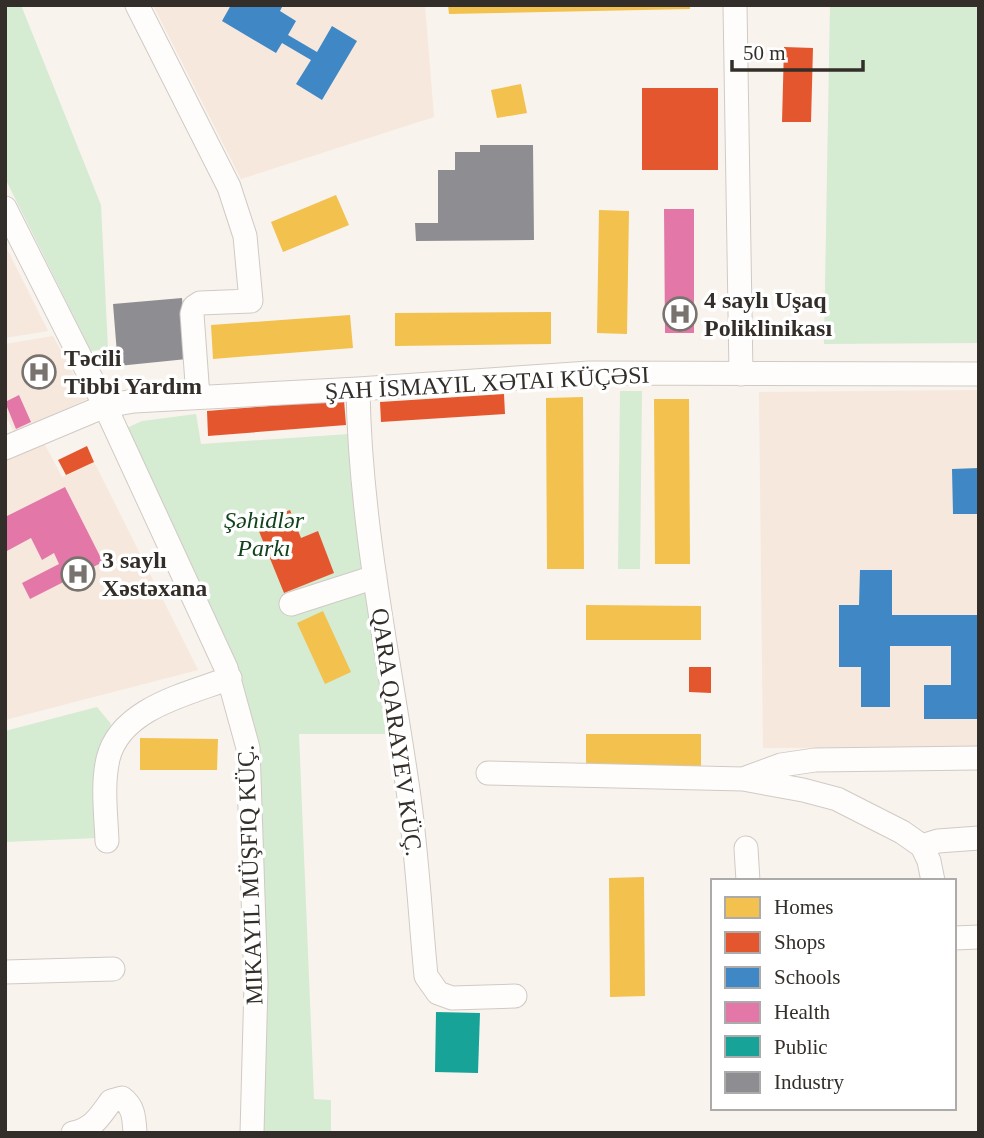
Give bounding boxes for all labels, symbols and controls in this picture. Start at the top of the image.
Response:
scale bar [732,28,863,72]
text: 50 m [743,41,786,65]
place label: 4 saylı Uşaq Poliklinikası [704,287,832,341]
hospital icon: 4 saylı Uşaq Poliklinikası [661,295,699,333]
place label: Təcili Tibbi Yardım [64,345,202,399]
hospital icon: Təcili Tibbi Yardım [20,353,58,391]
street label: ŞAH İSMAYIL XƏTAI KÜÇƏSI [324,362,650,404]
park label: Şəhidlər Parkı [224,507,305,561]
place label: 3 saylı Xəstəxana [102,547,207,601]
hospital icon: 3 saylı Xəstəxana [59,555,97,593]
street label: QARA QARAYEV KÜÇ. [367,606,427,858]
street label: MIKAYIL MÜŞFIQ KÜÇ. [232,745,268,1005]
legend [711,879,956,1110]
text: Homes [774,895,834,919]
text: Shops [774,930,825,954]
text: Schools [774,965,841,989]
text: Health [774,1000,830,1024]
text: Public [774,1035,828,1059]
text: Industry [774,1070,844,1094]

